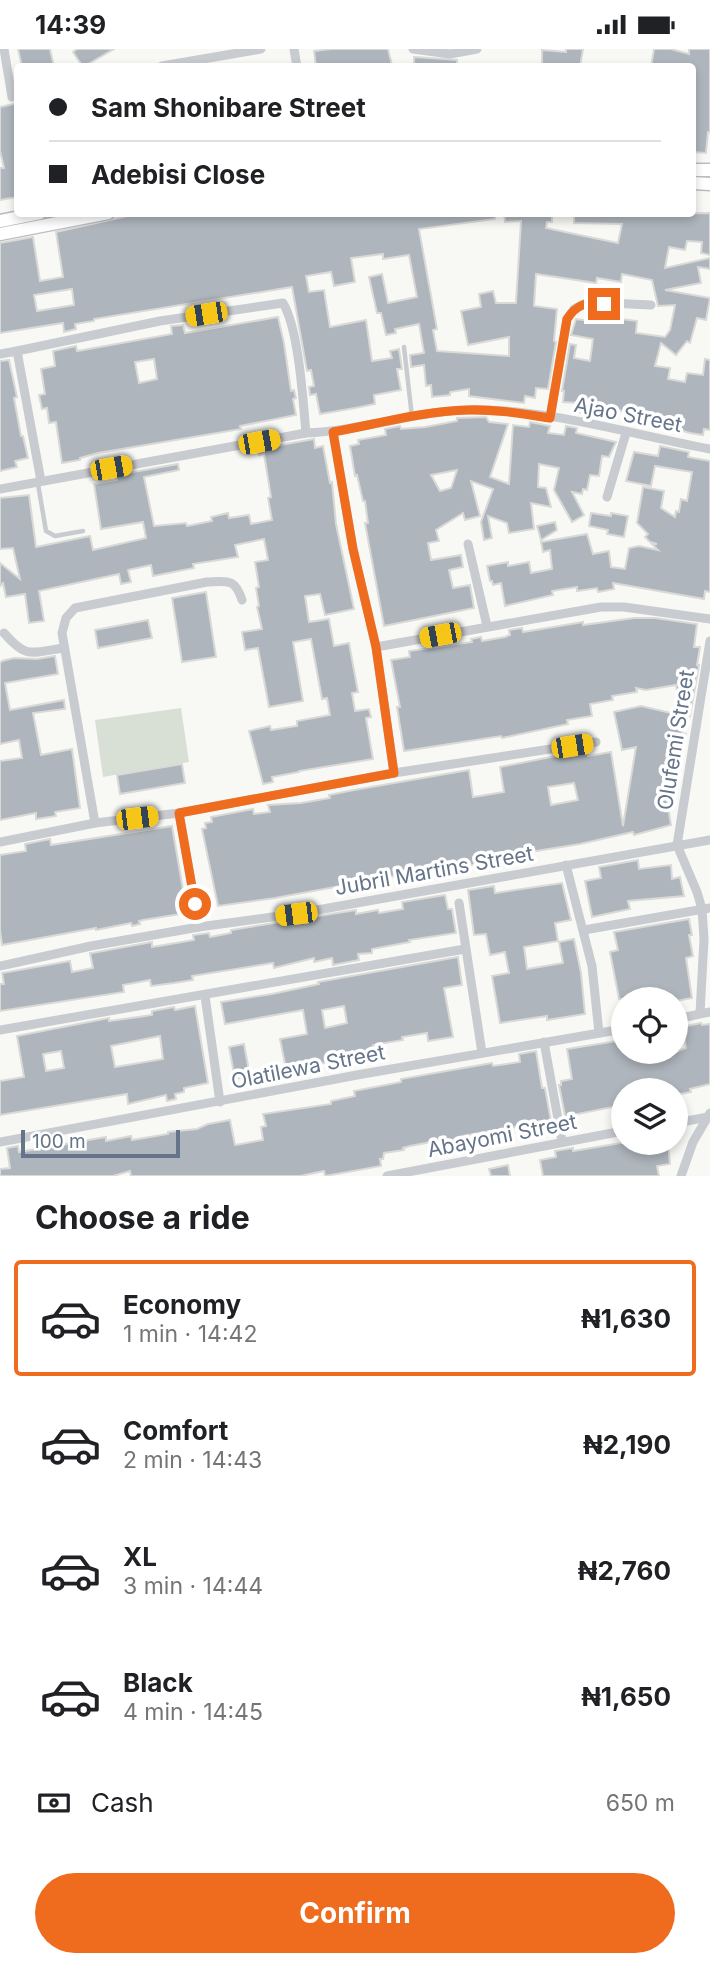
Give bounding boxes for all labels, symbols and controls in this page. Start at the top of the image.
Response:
text: 14:39 [35,9,106,40]
text: Sam Shonibare Street [91,92,366,123]
text: Adebisi Close [91,159,265,190]
route end [588,288,620,320]
car [184,300,229,328]
street label: Ajao Street [572,392,684,437]
car [237,428,282,456]
car [89,454,134,482]
car [418,621,463,649]
street label: Olufemi Street [652,668,699,812]
car [550,732,595,760]
car [115,805,160,831]
street label: Jubril Martins Street [333,841,535,900]
route start [179,888,211,920]
car [274,901,319,927]
map controls [611,987,688,1155]
button: locate [611,987,688,1064]
street label: Olatilewa Street [229,1039,387,1094]
button: layers [611,1078,688,1155]
street label: Abayomi Street [425,1109,579,1162]
scale bar [21,1127,180,1159]
text: 100 m [32,1130,86,1153]
text: Choose a ride [35,1198,250,1237]
icon: car [39,1287,102,1350]
text: Economy [123,1289,241,1320]
text: ₦1,630 [581,1303,671,1334]
text: 1 min · 14:42 [123,1320,257,1348]
icon: car [39,1413,102,1476]
text: Comfort [123,1415,228,1446]
text: ₦2,190 [583,1429,671,1460]
text: 2 min · 14:43 [123,1446,262,1474]
icon: car [39,1539,102,1602]
text: XL [123,1541,157,1572]
text: ₦2,760 [578,1555,671,1586]
text: 3 min · 14:44 [123,1572,263,1600]
icon: car [39,1665,102,1728]
text: Black [123,1667,193,1698]
text: ₦1,650 [581,1681,671,1712]
text: 4 min · 14:45 [123,1698,263,1726]
icon: cash [35,1784,73,1822]
text: Cash [91,1787,154,1818]
text: 650 m [606,1789,675,1817]
button: Confirm [35,1873,675,1953]

